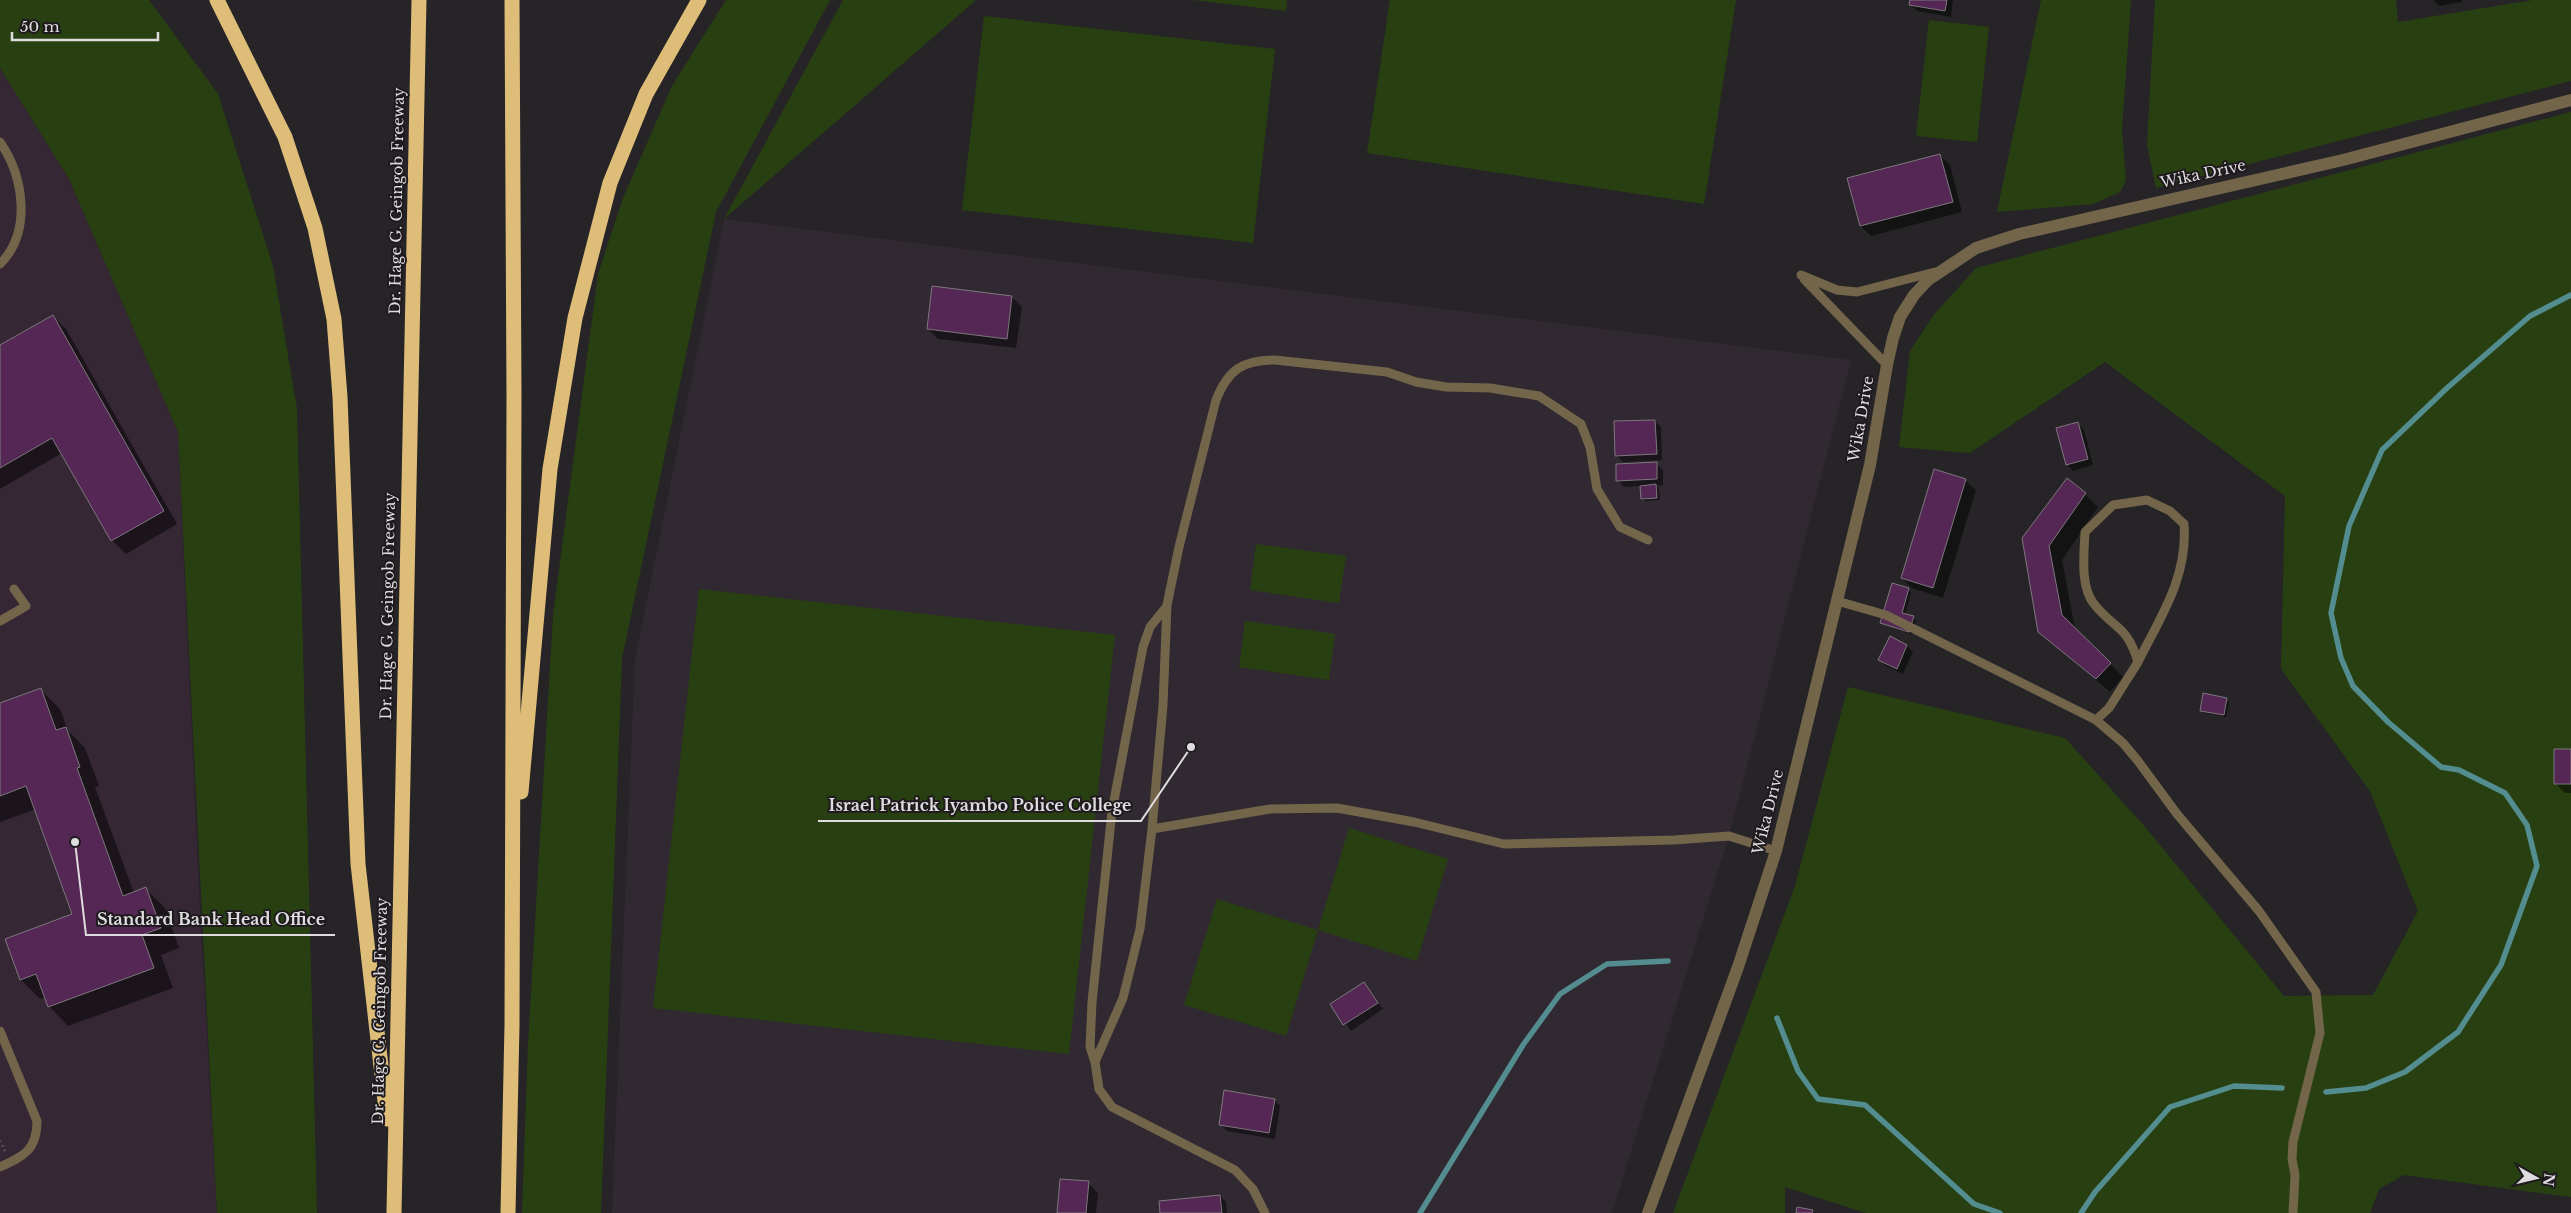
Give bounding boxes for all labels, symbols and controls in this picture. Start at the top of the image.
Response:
scale bar [12,10,159,42]
text: 50 m [20,17,60,36]
street label: Dr. Hage G. Geingob Freeway [385,87,408,315]
street label: Wika Drive [2157,155,2248,192]
street label: Wika Drive [1843,374,1877,464]
street label: Dr. Hage G. Geingob Freeway [376,492,399,720]
street label: Wika Drive [1748,767,1787,857]
callout: Israel Patrick Iyambo Police College [818,790,1141,821]
text: Israel Patrick Iyambo Police College [829,795,1131,815]
street label: Dr. Hage G. Geingob Freeway [368,897,391,1125]
callout: Standard Bank Head Office [86,904,335,935]
text: Standard Bank Head Office [97,909,325,929]
north arrow [2511,1153,2561,1203]
text: N [2539,1172,2559,1188]

